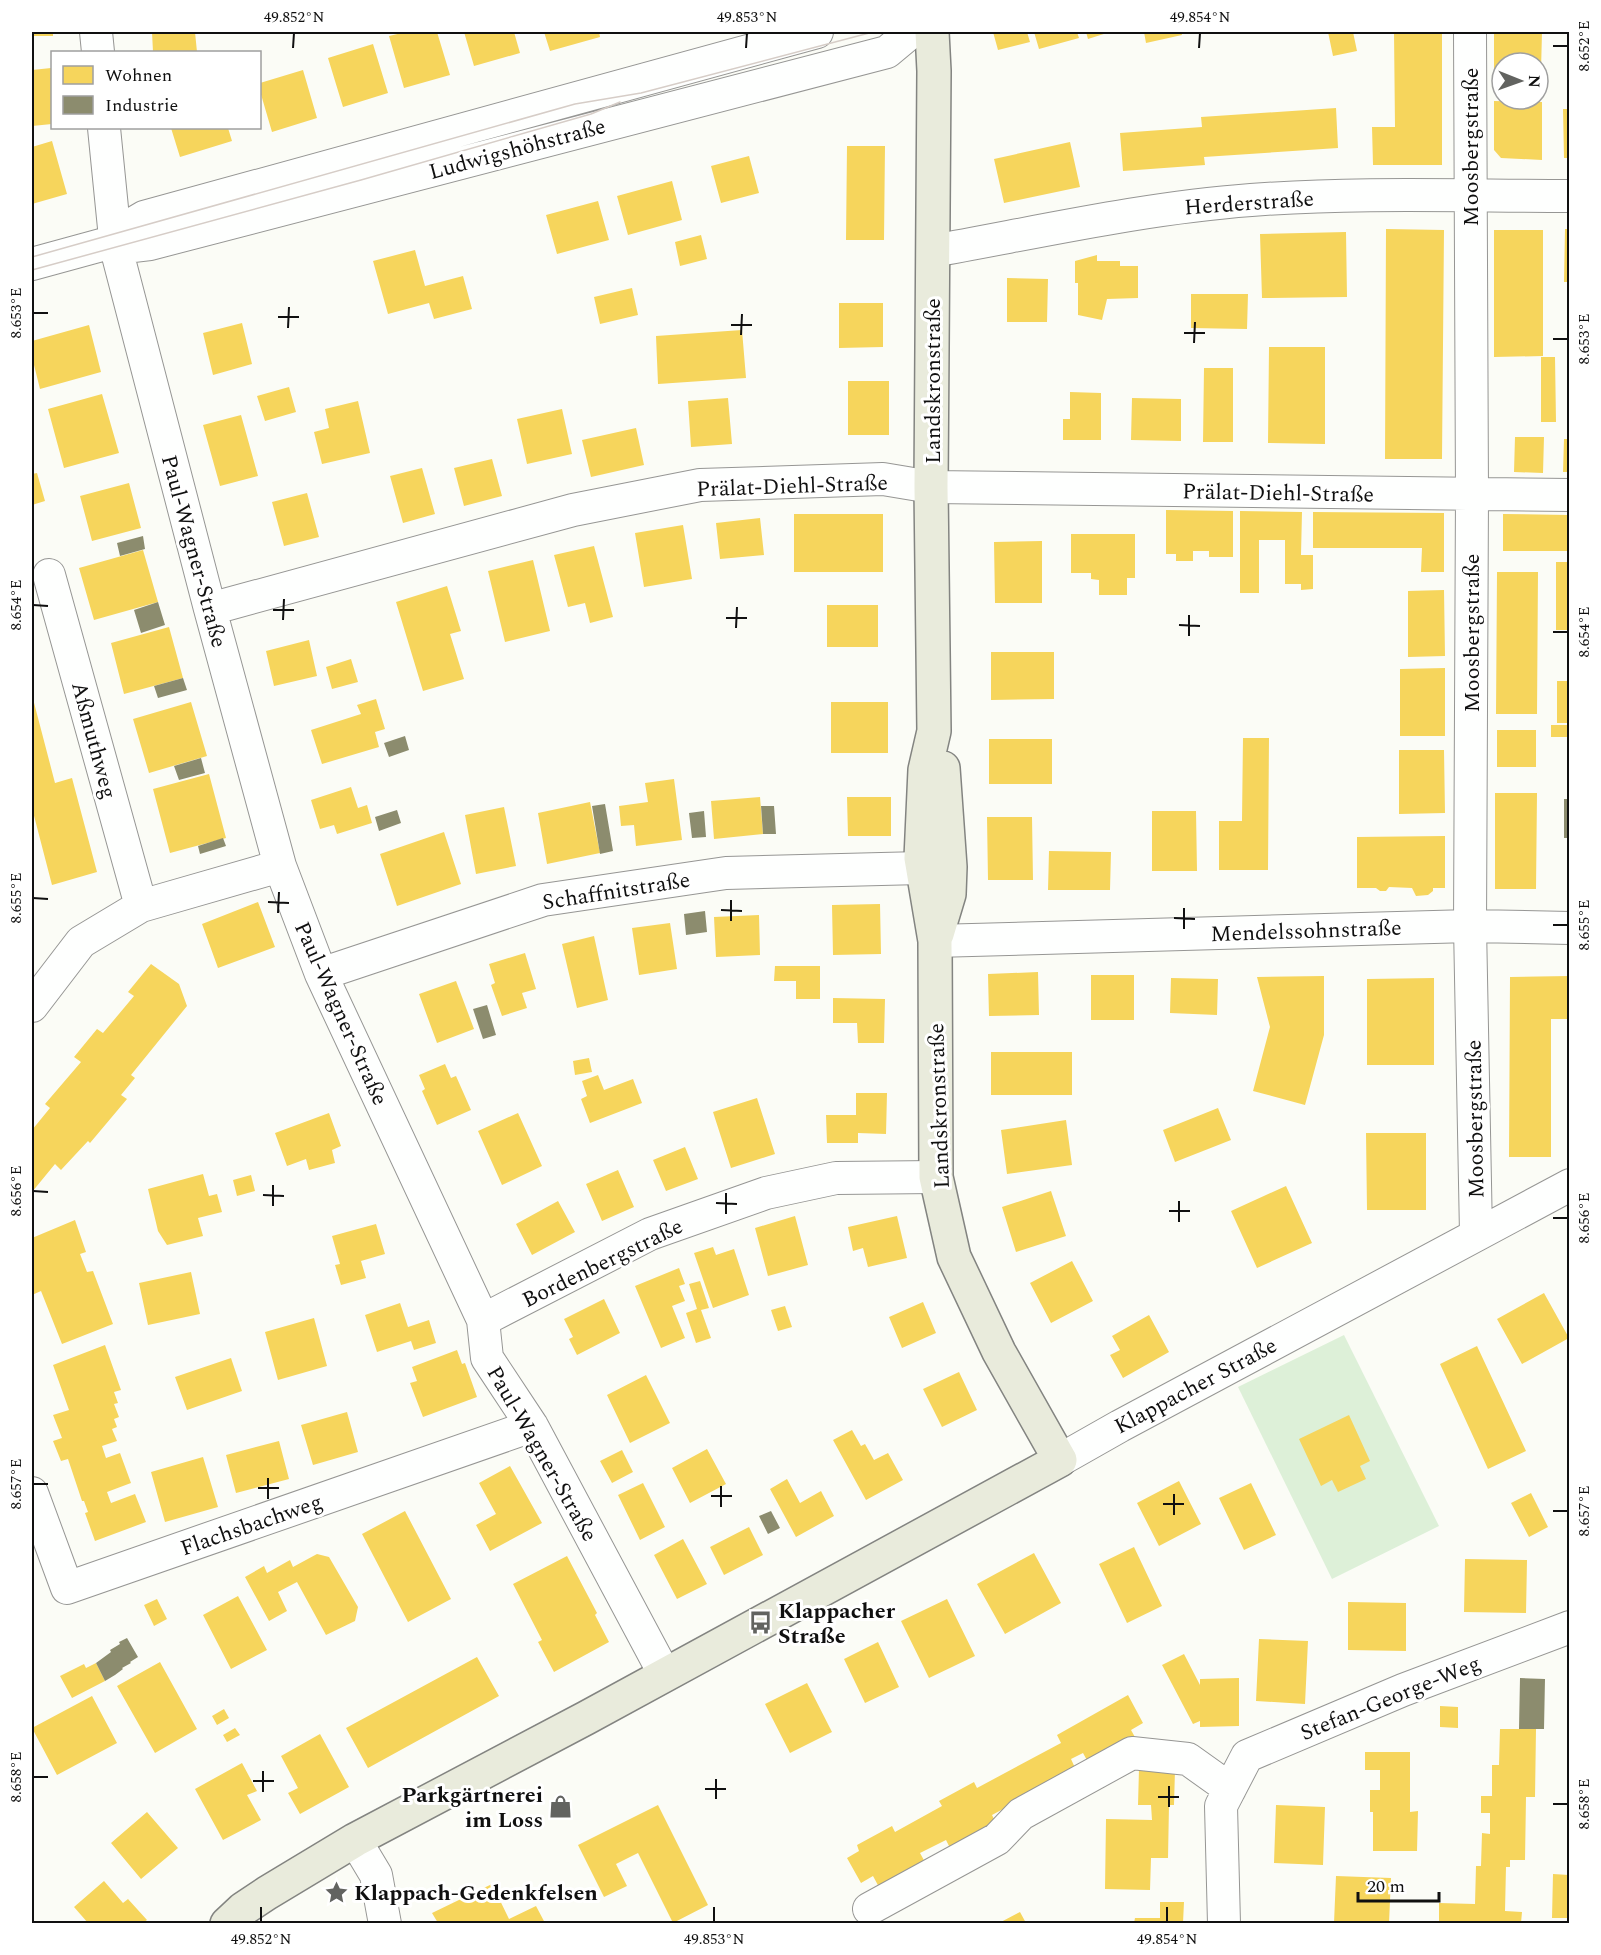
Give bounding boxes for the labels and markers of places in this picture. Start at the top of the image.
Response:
place label: Klappacher Straße [778,1595,896,1653]
bus stop icon: Klappacher Straße [747,1610,773,1636]
place label: Parkgärtnerei im Loss [401,1779,543,1837]
shop icon: Parkgärtnerei im Loss [548,1794,574,1820]
place label: Klappach-Gedenkfelsen [354,1877,598,1910]
place icon: Klappach-Gedenkfelsen [323,1879,349,1905]

